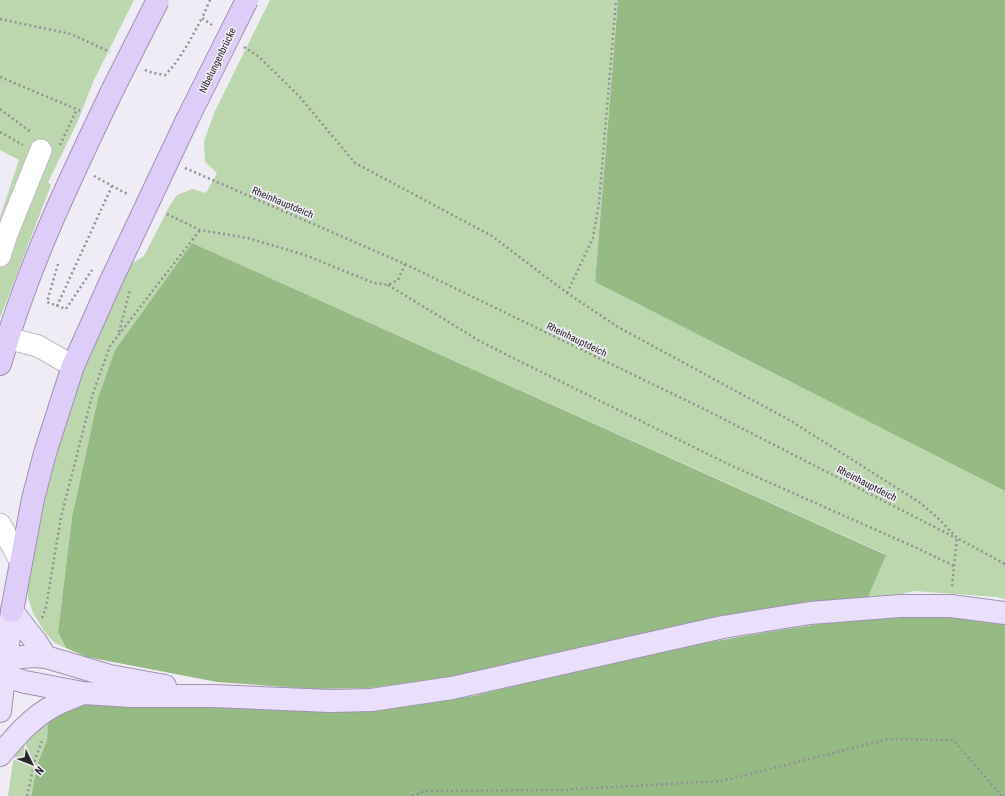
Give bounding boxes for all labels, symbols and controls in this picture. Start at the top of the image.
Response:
street label: Nibelungenbrücke [197,26,238,95]
street label: Rheinhauptdeich [250,185,315,220]
street label: Rheinhauptdeich [545,320,609,359]
street label: Rheinhauptdeich [835,464,899,503]
north arrow [12,744,52,784]
text: N [32,764,46,778]

